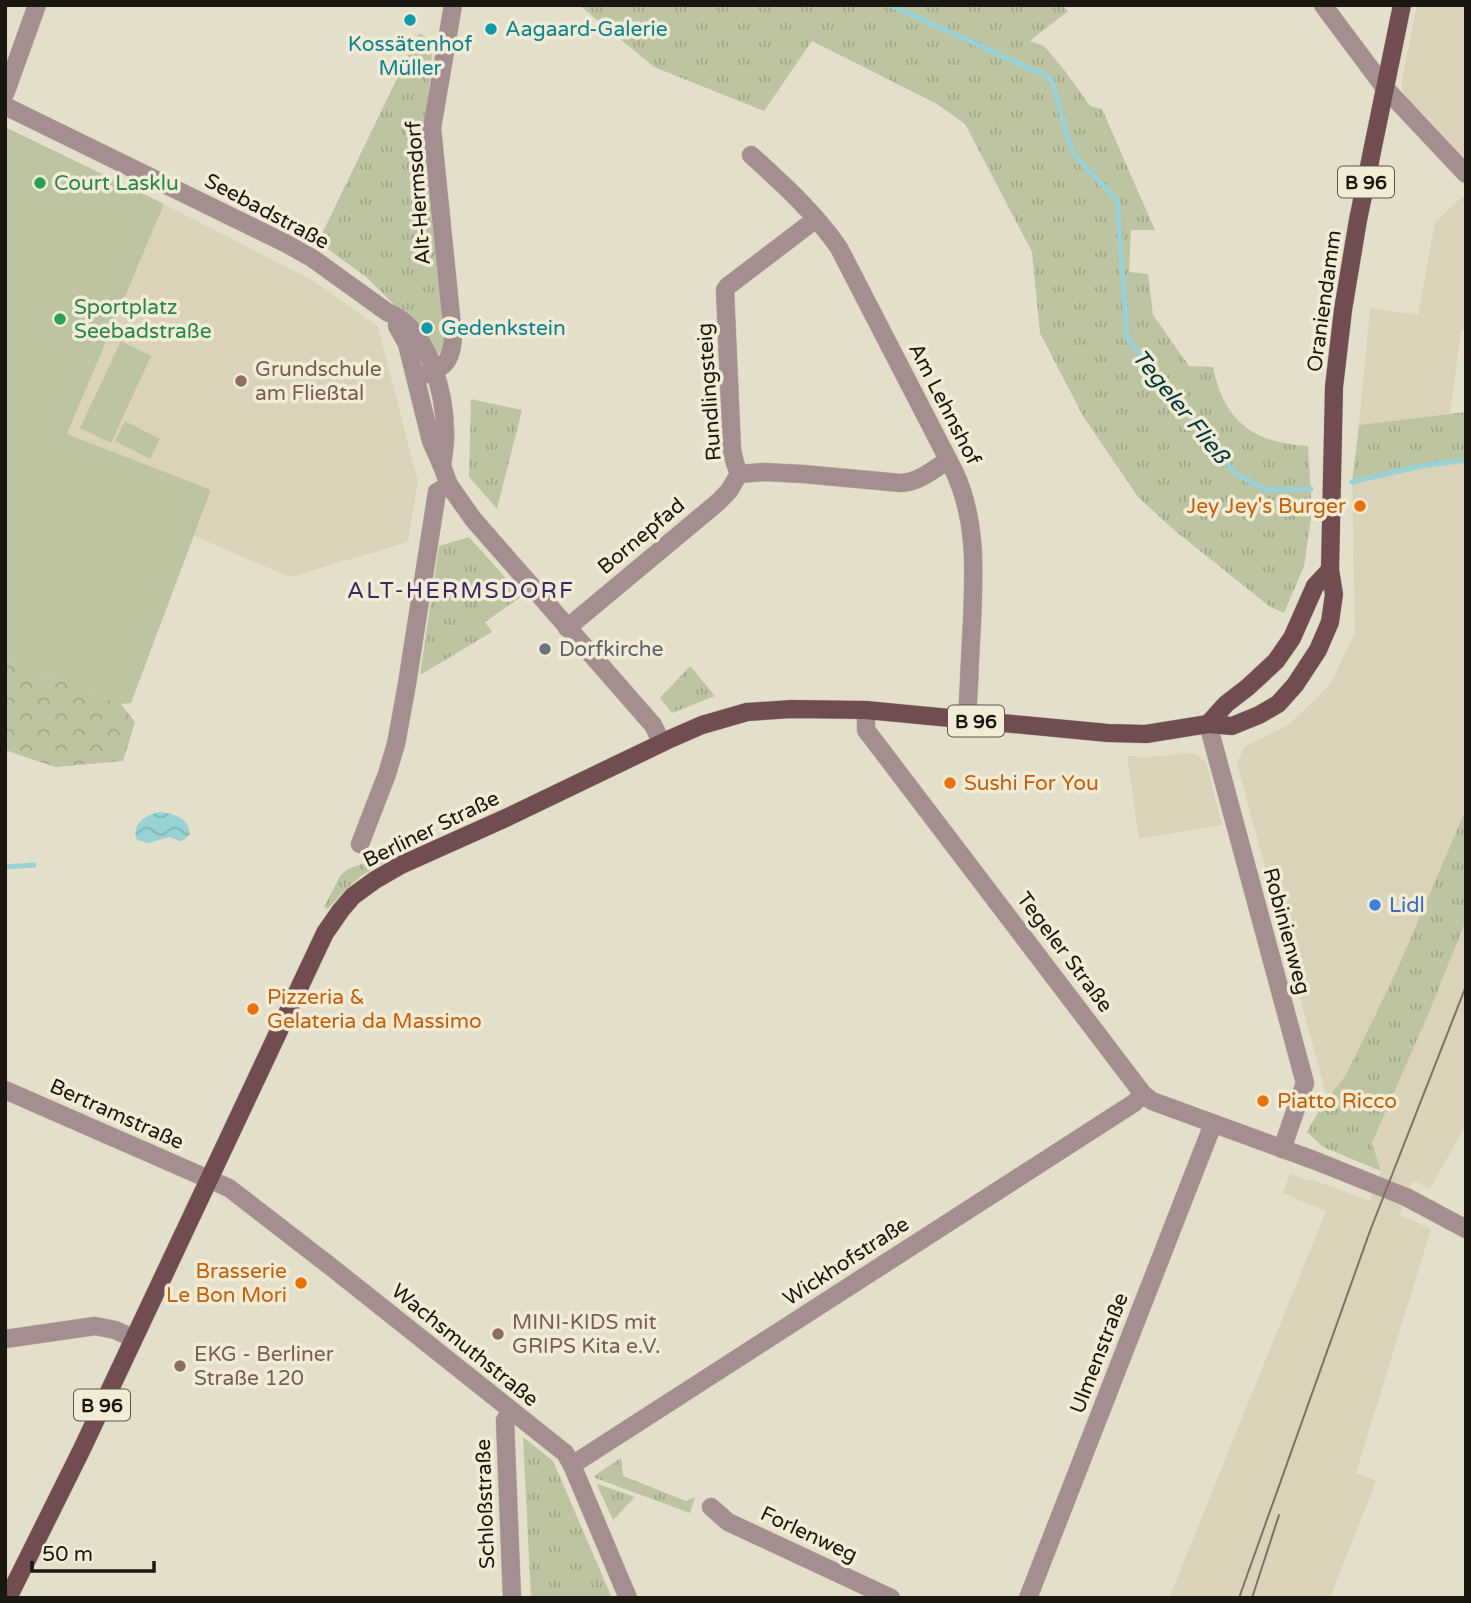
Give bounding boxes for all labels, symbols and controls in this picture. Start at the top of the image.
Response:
marker: Kossätenhof Müller [402,12,418,28]
place label: Aagaard-Galerie [505,17,668,42]
marker: Aagaard-Galerie [483,21,499,37]
place label: Kossätenhof Müller [348,32,472,81]
street label: Alt-Hermsdorf [401,120,436,266]
road number: B 96 [1338,166,1394,198]
street label: Seebadstraße [200,168,333,255]
place label: Court Lasklu [54,171,179,196]
marker: Court Lasklu [32,175,48,191]
street label: Oraniendamm [1302,229,1347,374]
place label: Sportplatz Seebadstraße [74,295,212,344]
marker: Sportplatz Seebadstraße [52,311,68,327]
place label: Gedenkstein [441,316,566,341]
marker: Gedenkstein [419,320,435,336]
street label: Rundlingsteig [692,322,727,462]
street label: Am Lehnshof [903,339,986,469]
water label: Tegeler Fließ [1126,344,1236,471]
place label: Grundschule am Fließtal [255,357,382,406]
marker: Grundschule am Fließtal [233,373,249,389]
street label: Bornepfad [593,493,690,580]
place label: Jey Jey's Burger [1187,494,1346,519]
marker: Jey Jey's Burger [1352,498,1368,514]
district label: ALT-HERMSDORF [347,577,575,605]
place label: Dorfkirche [559,637,664,662]
marker: Dorfkirche [537,641,553,657]
road number: B 96 [948,706,1004,736]
place label: Sushi For You [964,771,1099,796]
marker: Sushi For You [942,775,958,791]
street label: Berliner Straße [359,786,503,873]
street label: Robinienweg [1258,865,1315,997]
street label: Tegeler Straße [1011,887,1118,1017]
place label: Lidl [1389,893,1425,918]
marker: Lidl [1367,897,1383,913]
place label: Pizzeria & Gelateria da Massimo [267,985,482,1034]
marker: Pizzeria & Gelateria da Massimo [245,1001,261,1017]
street label: Bertramstraße [46,1074,188,1155]
place label: Piatto Ricco [1277,1089,1397,1114]
marker: Piatto Ricco [1255,1093,1271,1109]
street label: Wickhofstraße [779,1211,914,1311]
place label: Brasserie Le Bon Mori [166,1259,287,1308]
marker: Brasserie Le Bon Mori [293,1275,309,1291]
street label: Wachsmuthstraße [386,1279,543,1412]
street label: Ulmenstraße [1065,1289,1134,1417]
place label: MINI-KIDS mit GRIPS Kita e.V. [512,1310,661,1359]
marker: MINI-KIDS mit GRIPS Kita e.V. [490,1326,506,1342]
place label: EKG - Berliner Straße 120 [194,1342,334,1391]
marker: EKG - Berliner Straße 120 [172,1358,188,1374]
road number: B 96 [74,1390,130,1420]
street label: Schloßstraße [471,1438,500,1569]
street label: Forlenweg [756,1501,861,1568]
scale bar [32,1530,154,1574]
text: 50 m [42,1542,93,1567]

